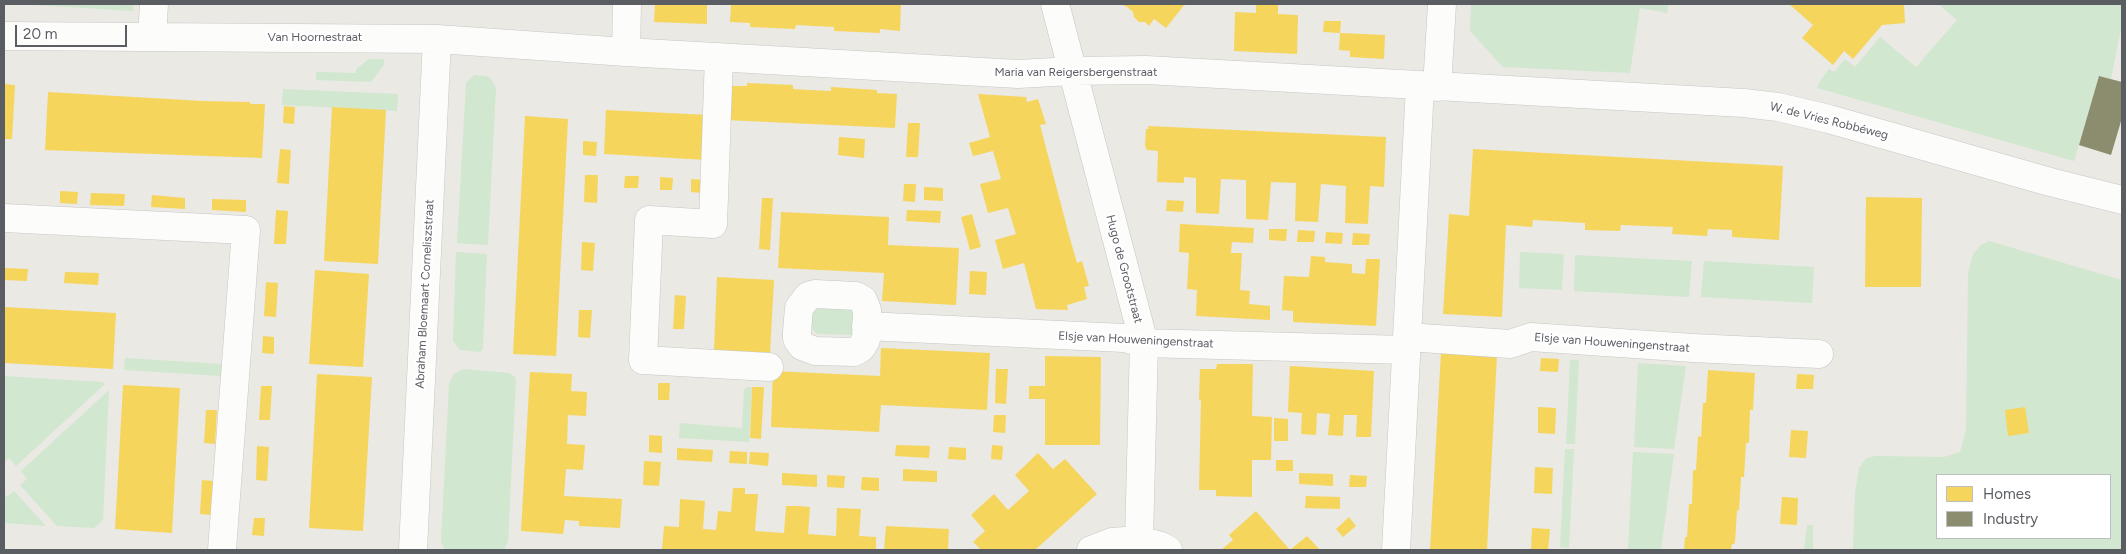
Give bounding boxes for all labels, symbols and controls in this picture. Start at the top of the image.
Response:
scale bar [18,15,130,47]
text: 20 m [23,25,57,43]
street label: Van Hoornestraat [268,30,362,44]
street label: Maria van Reigersbergenstraat [994,65,1158,79]
street label: W. de Vries Robbéweg [1768,99,1890,143]
street label: Abraham Bloemaart Corneliszstraat [413,199,437,389]
street label: Hugo de Grootstraat [1103,213,1145,325]
street label: Elsje van Houweningenstraat [1058,329,1214,351]
street label: Elsje van Houweningenstraat [1534,330,1690,356]
legend [1936,474,2111,539]
text: Homes [1983,485,2031,503]
text: Industry [1983,510,2038,528]

